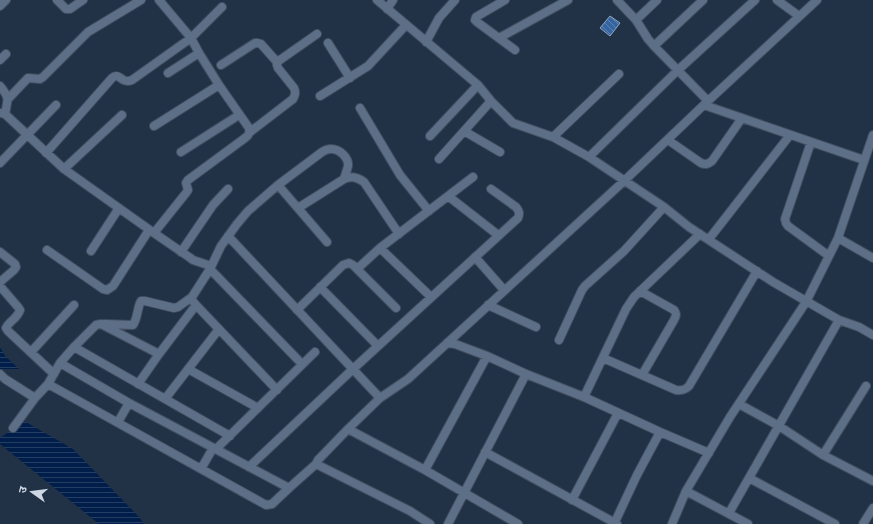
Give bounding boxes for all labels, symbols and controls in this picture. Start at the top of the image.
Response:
north arrow [12,472,52,512]
text: उ [14,484,31,495]

